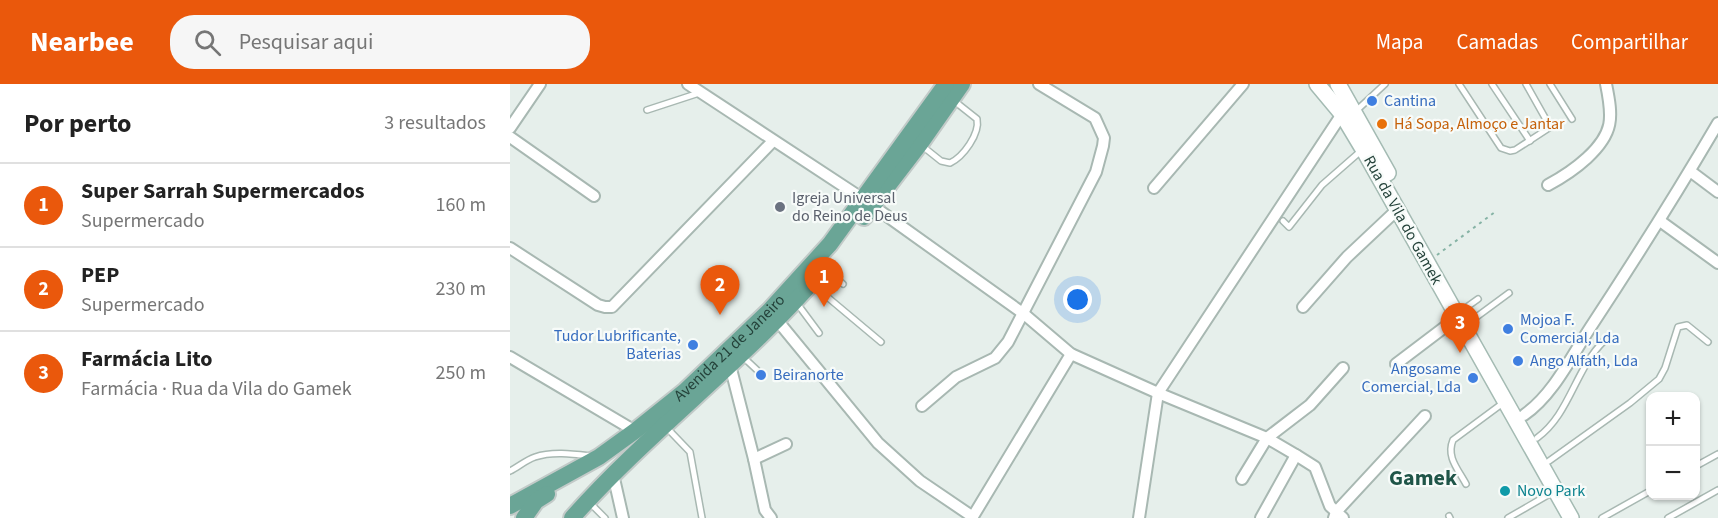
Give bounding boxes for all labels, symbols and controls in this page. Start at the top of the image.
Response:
search box [170,15,590,69]
text: Nearbee [30,22,134,62]
icon: search [191,26,224,59]
text: Pesquisar aqui [239,26,373,58]
text: Mapa [1376,27,1423,57]
text: Camadas [1456,27,1538,57]
text: Compartilhar [1571,27,1688,57]
place label: Cantina [1384,90,1436,112]
marker: Cantina [1365,94,1379,108]
text: Por perto [24,105,132,142]
text: 3 resultados [384,109,486,137]
place label: Há Sopa, Almoço e Jantar [1394,113,1565,135]
marker: Há Sopa, Almoço e Jantar [1375,117,1389,131]
street label: Rua da Vila do Gamek [1358,151,1448,289]
text: Super Sarrah Supermercados [81,175,365,207]
place label: Igreja Universal do Reino de Deus [792,187,908,227]
text: 1 [38,191,49,219]
text: 160 m [436,191,486,219]
marker: Igreja Universal do Reino de Deus [773,200,787,214]
text: Supermercado [81,207,205,235]
pin: 1 [804,258,844,307]
text: PEP [81,259,119,291]
pin: 2 [700,266,740,315]
text: 2 [38,275,49,303]
text: 230 m [436,275,486,303]
your location [1063,285,1092,314]
street label: Avenida 21 de Janeiro [669,289,790,407]
text: Supermercado [81,291,205,319]
pin: 3 [1440,304,1480,353]
place label: Mojoa F. Comercial, Lda [1520,309,1620,349]
marker: Mojoa F. Comercial, Lda [1501,322,1515,336]
place label: Tudor Lubrificante, Baterias [554,325,681,365]
marker: Tudor Lubrificante, Baterias [686,338,700,352]
text: Farmácia Lito [81,343,213,375]
place label: Ango Alfath, Lda [1530,350,1638,372]
marker: Ango Alfath, Lda [1511,354,1525,368]
place label: Angosame Comercial, Lda [1362,358,1461,398]
text: 3 [38,359,49,387]
text: 250 m [436,359,486,387]
place label: Beiranorte [773,364,844,386]
marker: Beiranorte [754,368,768,382]
marker: Angosame Comercial, Lda [1466,371,1480,385]
text: Farmácia · Rua da Vila do Gamek [81,375,352,403]
map controls [1646,392,1700,500]
button: + [1646,392,1700,446]
button: − [1646,446,1700,500]
district label: Gamek [1389,462,1457,494]
place label: Novo Park [1517,480,1585,502]
marker: Novo Park [1498,484,1512,498]

